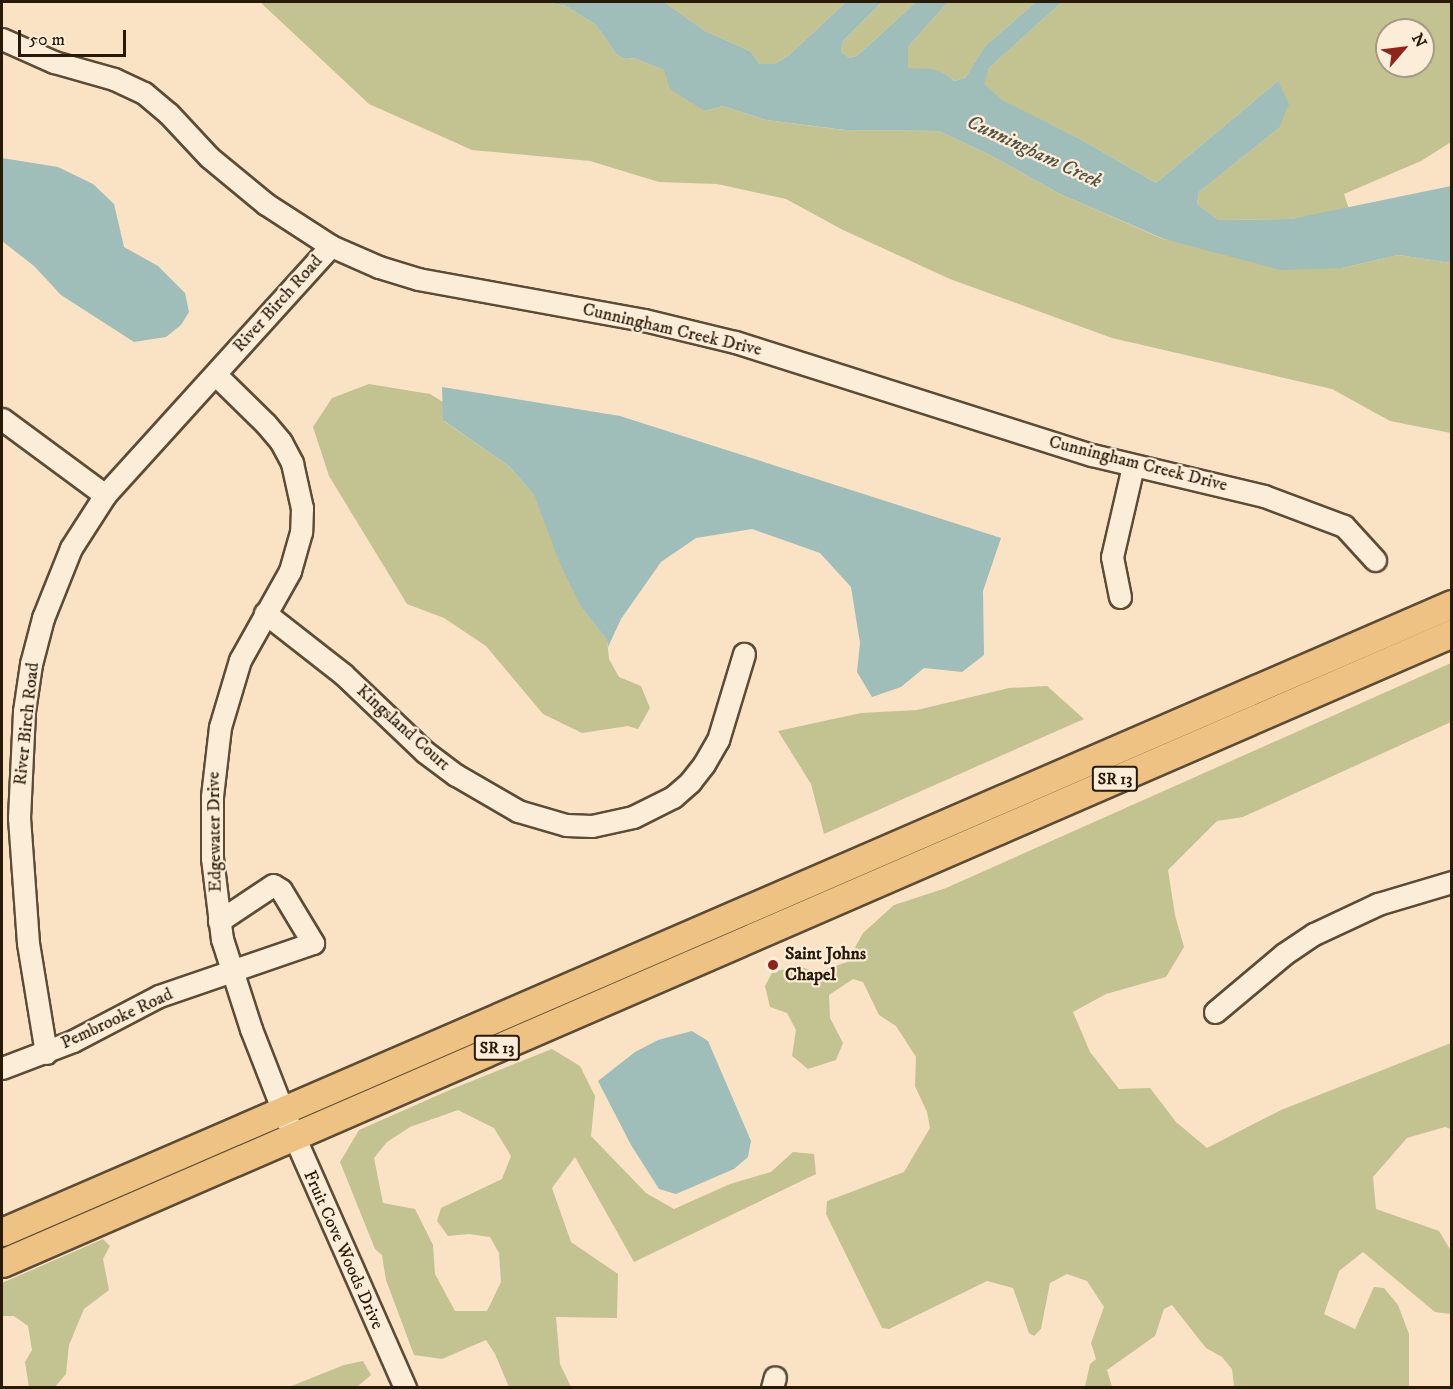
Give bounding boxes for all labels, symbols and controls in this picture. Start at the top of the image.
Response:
scale bar [21,18,129,56]
north arrow [1375,18,1435,78]
text: 50 m [29,29,65,51]
text: N [1407,30,1431,51]
water label: Cunningham Creek [963,110,1105,194]
street label: River Birch Road [229,251,327,357]
street label: Cunningham Creek Drive [580,299,764,361]
street label: Cunningham Creek Drive [1047,431,1229,497]
street label: River Birch Road [10,662,44,786]
street label: Kingsland Court [352,680,454,776]
road number: SR 13 [1091,766,1139,792]
street label: Edgewater Drive [203,771,227,893]
place label: Saint Johns Chapel [785,944,866,986]
marker: Saint Johns Chapel [766,958,780,972]
street label: Pembrooke Road [58,984,176,1054]
road number: SR 13 [473,1035,521,1061]
street label: Fruit Cove Woods Drive [298,1167,388,1333]

